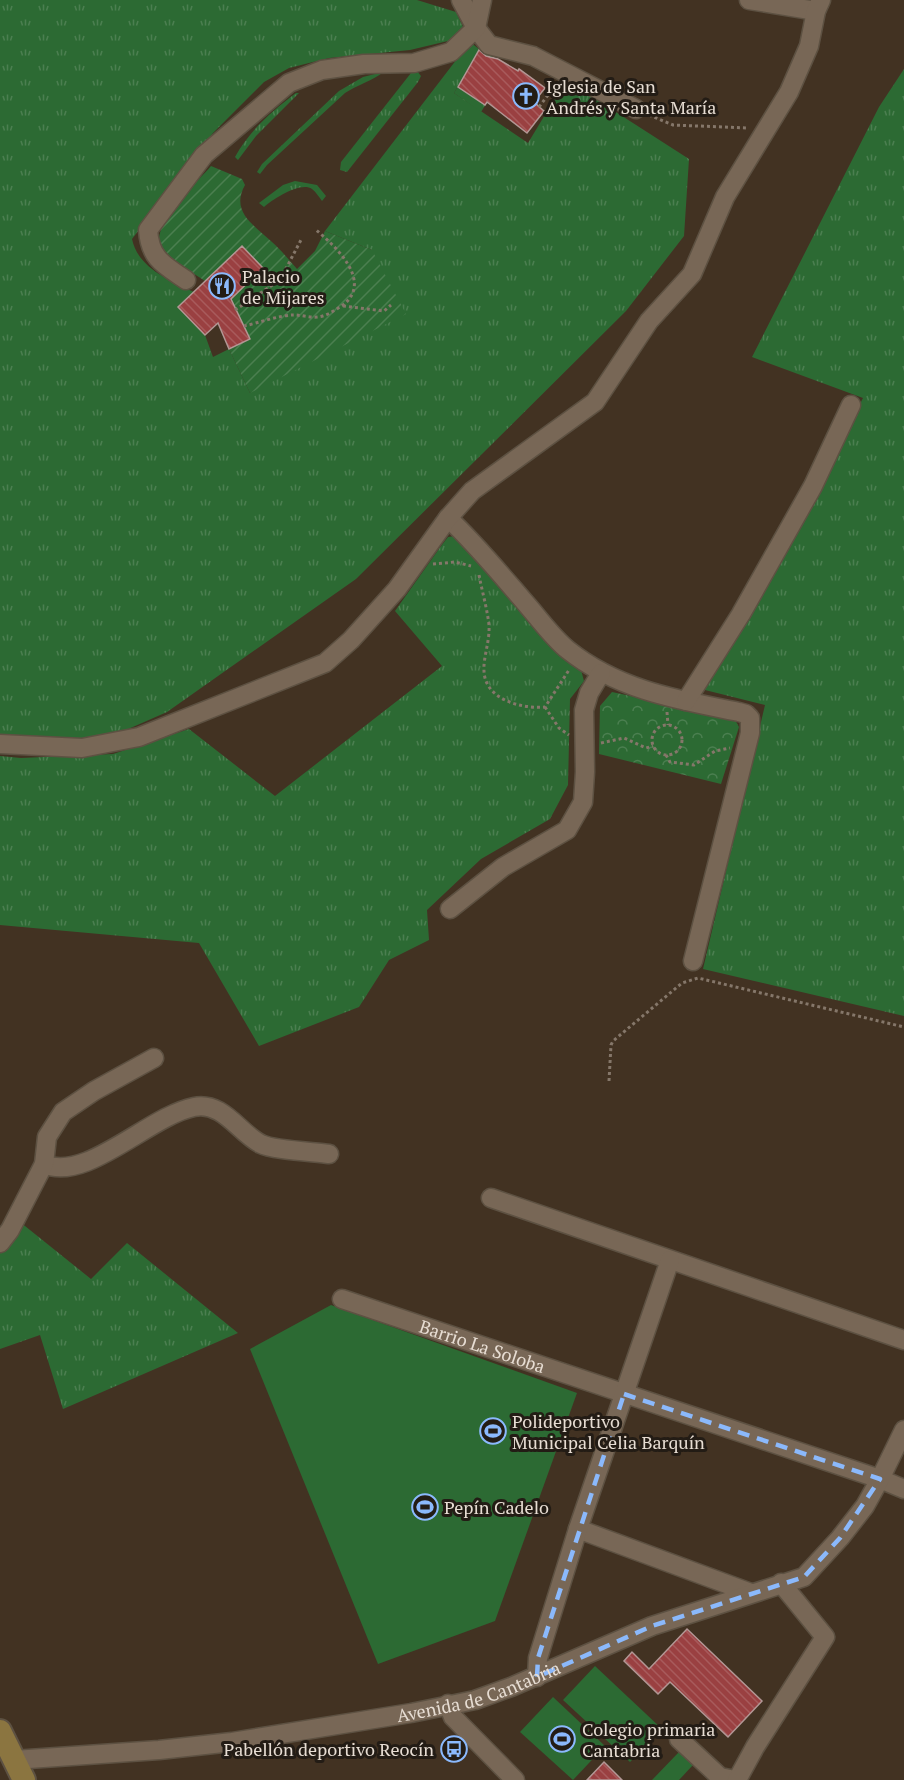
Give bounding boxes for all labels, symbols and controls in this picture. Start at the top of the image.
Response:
place label: Iglesia de San Andrés y Santa María [546,74,716,119]
church icon: Iglesia de San Andrés y Santa María [511,81,541,111]
place label: Palacio de Mijares [242,264,324,309]
restaurant icon: Palacio de Mijares [207,271,237,301]
street label: Barrio La Soloba [416,1314,548,1378]
place label: Polideportivo Municipal Celia Barquín [512,1409,705,1454]
sports icon: Polideportivo Municipal Celia Barquín [478,1416,508,1446]
sports icon: Pepín Cadelo [410,1492,440,1522]
place label: Pepín Cadelo [444,1495,549,1519]
street label: Avenida de Cantabria [395,1655,564,1727]
place label: Colegio primaria Cantabria [582,1717,715,1762]
sports icon: Colegio primaria Cantabria [547,1724,577,1754]
bus stop icon: Pabellón deportivo Reocín [439,1734,469,1764]
place label: Pabellón deportivo Reocín [224,1737,434,1761]

